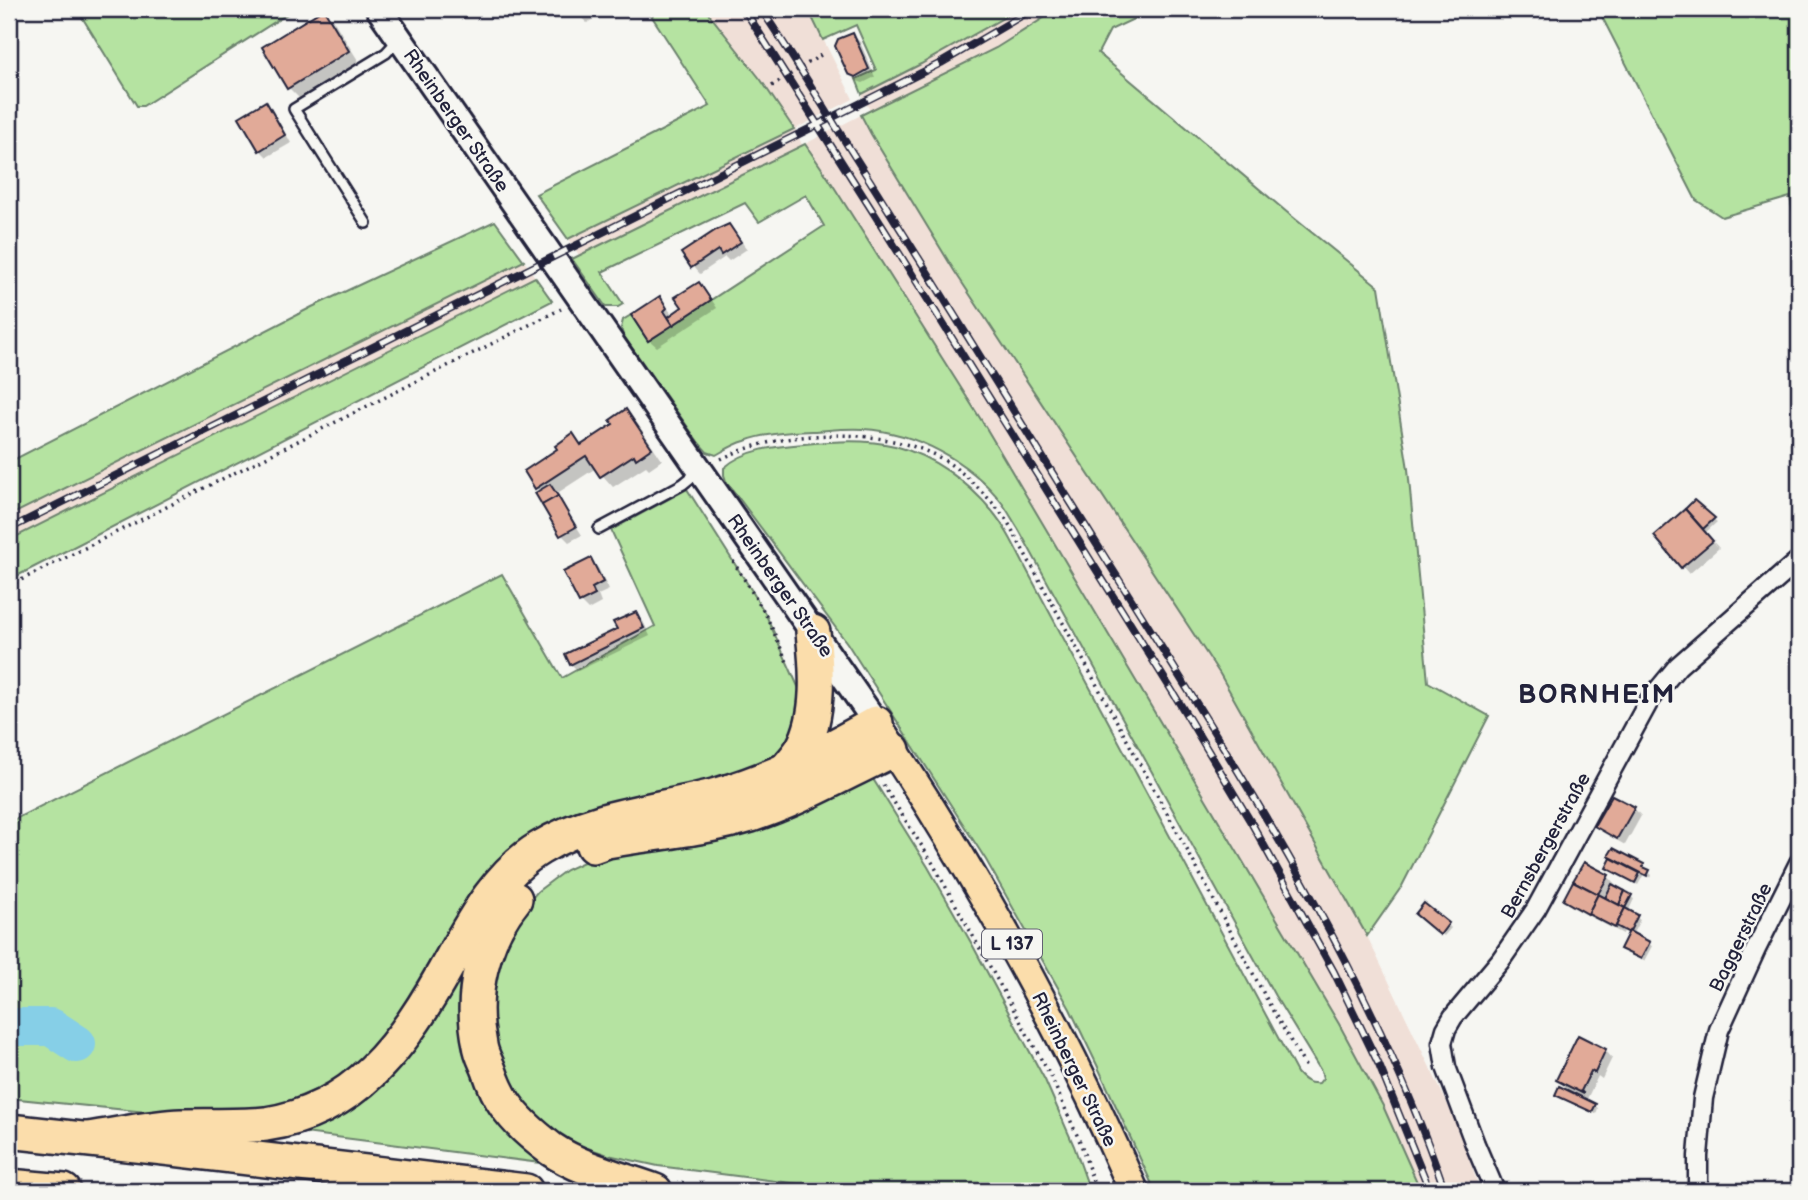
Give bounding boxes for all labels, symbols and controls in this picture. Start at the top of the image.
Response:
street label: Rheinberger Straße [398,45,514,197]
street label: Rheinberger Straße [722,510,838,662]
district label: BORNHEIM [1518,680,1676,711]
street label: Bernsbergerstraße [1497,769,1596,923]
street label: Baggerstraße [1705,879,1778,996]
road number: L 137 [982,930,1042,959]
street label: Rheinberger Straße [1026,988,1121,1151]

